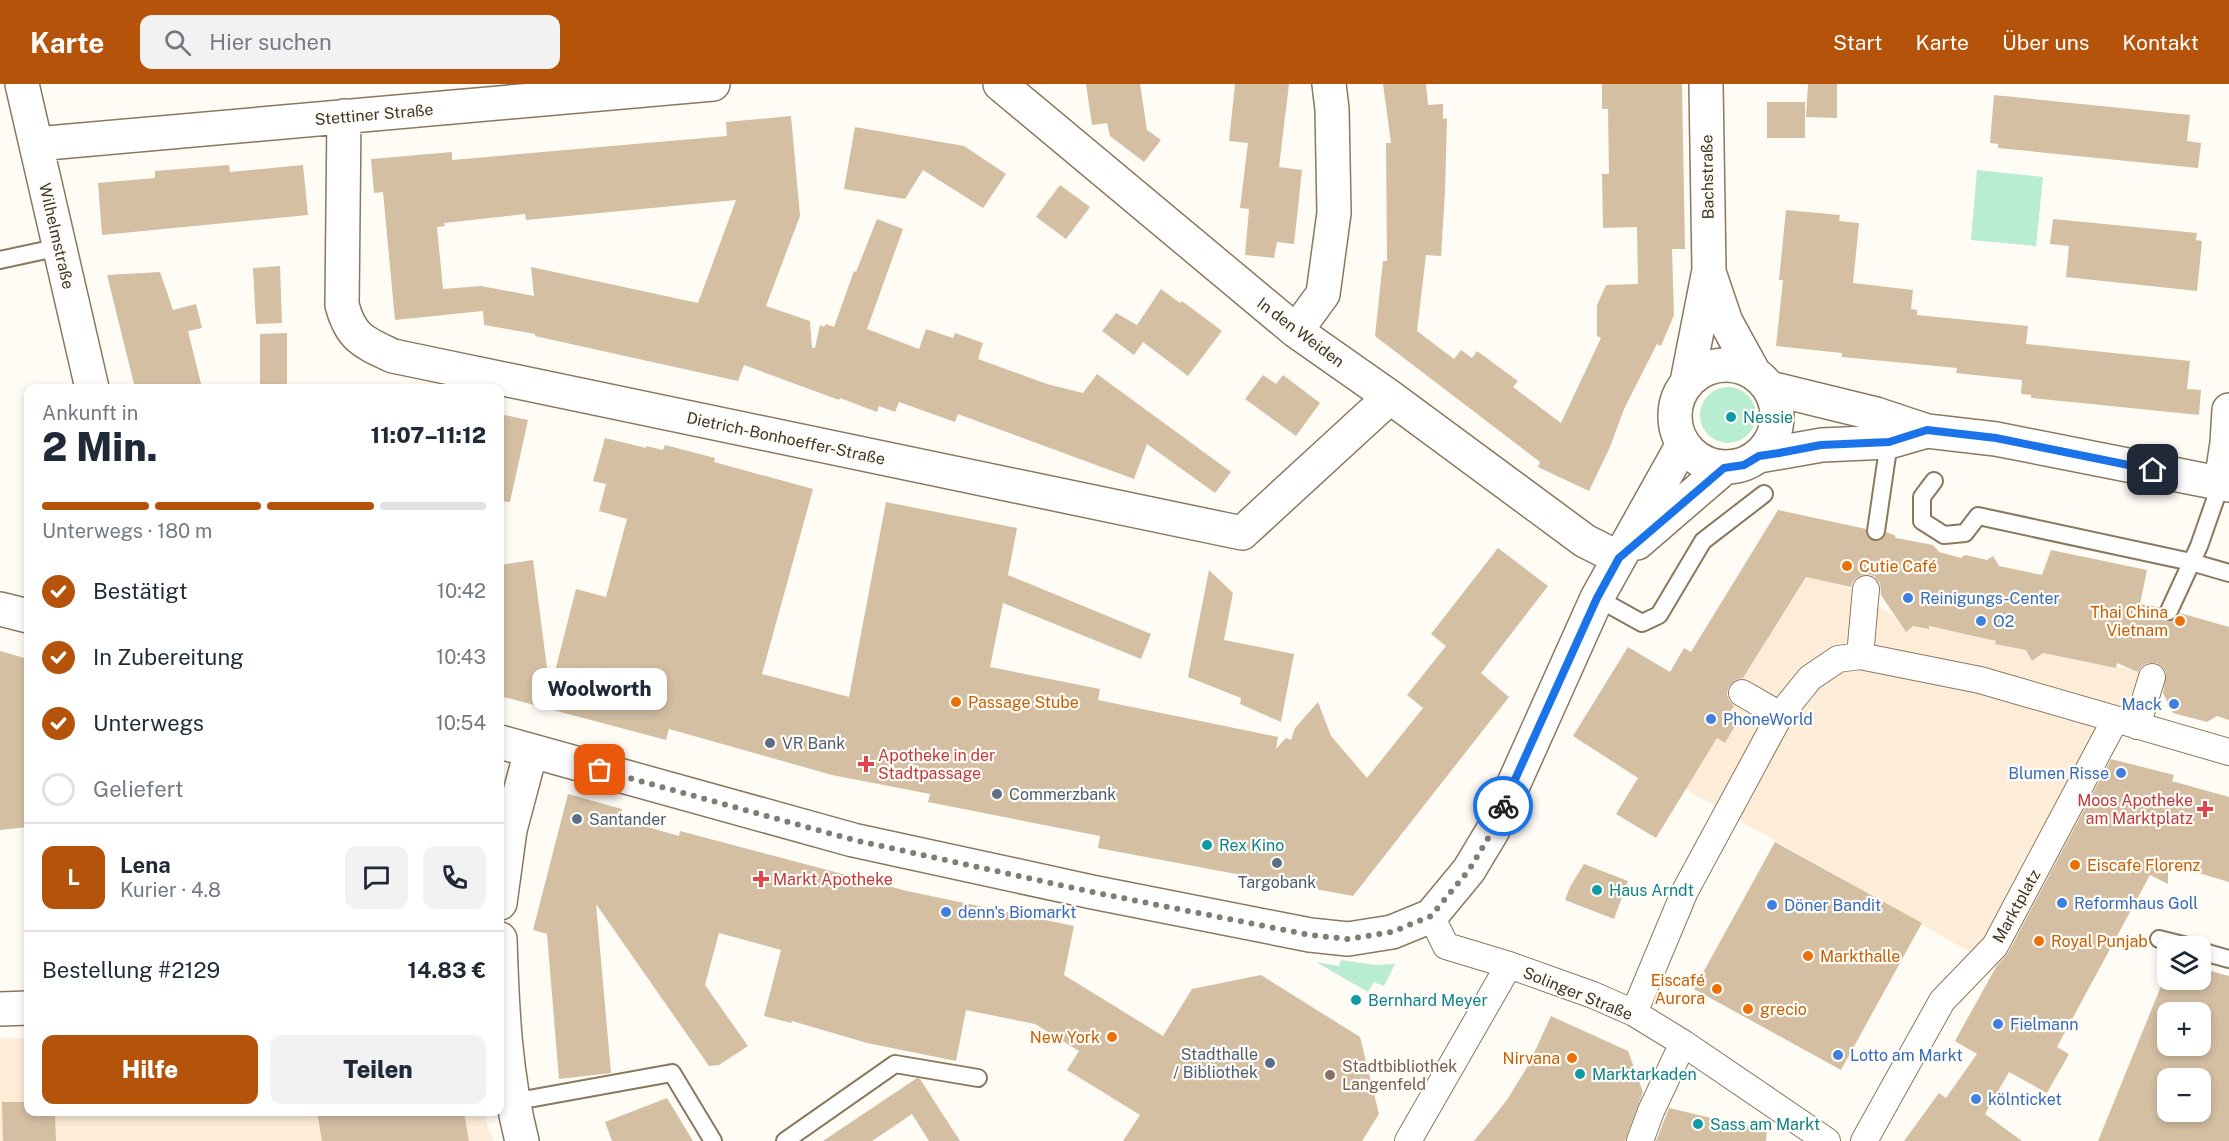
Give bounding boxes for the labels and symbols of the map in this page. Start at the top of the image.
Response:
street label: Stettiner Straße [314,100,434,129]
street label: Bachstraße [1697,134,1718,220]
street label: Wilhelmstraße [35,181,78,291]
street label: In den Weiden [1253,293,1348,371]
street label: Dietrich-Bonhoeffer-Straße [685,408,887,469]
place label: Nessie [1743,408,1793,427]
marker: Nessie [1724,410,1738,424]
pin [2127,444,2178,495]
place label: Cutie Café [1859,557,1937,576]
marker: Cutie Café [1840,559,1854,573]
place label: Reinigungs-Center [1920,589,2060,608]
marker: Reinigungs-Center [1901,591,1915,605]
place label: Thai China Vietnam [2090,603,2168,640]
place label: O2 [1993,612,2014,631]
marker: O2 [1974,614,1988,628]
marker: Thai China Vietnam [2173,614,2187,628]
callout: Woolworth [532,668,668,710]
place label: Passage Stube [968,693,1079,712]
marker: Passage Stube [949,695,963,709]
place label: Mack [2121,695,2162,714]
marker: Mack [2167,697,2181,711]
place label: PhoneWorld [1723,710,1813,729]
marker: PhoneWorld [1704,712,1718,726]
place label: VR Bank [782,734,845,753]
marker: VR Bank [763,736,777,750]
pin [574,744,625,795]
place label: Apotheke in der Stadtpassage [878,746,995,783]
marker: Apotheke in der Stadtpassage [859,757,873,771]
place label: Blumen Risse [2008,764,2109,783]
marker: Blumen Risse [2114,766,2128,780]
courier [1473,776,1533,836]
place label: Commerzbank [1009,785,1116,804]
marker: Commerzbank [990,787,1004,801]
place label: Moos Apotheke am Marktplatz [2077,791,2193,828]
marker: Moos Apotheke am Marktplatz [2198,802,2212,816]
place label: Santander [589,810,667,829]
marker: Santander [570,812,584,826]
place label: Rex Kino [1219,836,1284,855]
marker: Rex Kino [1200,838,1214,852]
marker: Targobank [1270,856,1284,870]
place label: Eiscafe Florenz [2087,856,2200,875]
marker: Eiscafe Florenz [2068,858,2082,872]
street label: Marktplatz [1989,866,2044,946]
place label: Markt Apotheke [773,870,893,889]
marker: Markt Apotheke [754,872,768,886]
place label: Targobank [1238,873,1316,892]
place label: Haus Arndt [1609,881,1694,900]
marker: Haus Arndt [1590,883,1604,897]
place label: Reformhaus Goll [2074,894,2198,913]
place label: Döner Bandit [1784,896,1881,915]
marker: Reformhaus Goll [2055,896,2069,910]
marker: Döner Bandit [1765,898,1779,912]
place label: denn's Biomarkt [958,903,1077,922]
marker: denn's Biomarkt [939,905,953,919]
place label: Royal Punjab [2051,932,2148,951]
marker: Royal Punjab [2032,934,2046,948]
place label: Markthalle [1820,947,1900,966]
marker: Markthalle [1801,949,1815,963]
street label: Solinger Straße [1520,963,1635,1024]
place label: Eiscafé Aurora [1651,971,1705,1008]
marker: Eiscafé Aurora [1710,982,1724,996]
place label: Bernhard Meyer [1368,991,1488,1010]
marker: Bernhard Meyer [1349,993,1363,1007]
place label: grecio [1760,1000,1807,1019]
marker: grecio [1741,1002,1755,1016]
place label: Fielmann [2010,1015,2078,1034]
marker: Fielmann [1991,1017,2005,1031]
place label: New York [1030,1028,1100,1047]
marker: New York [1105,1030,1119,1044]
place label: Stadthalle / Bibliothek [1173,1045,1258,1082]
place label: Lotto am Markt [1850,1046,1963,1065]
marker: Lotto am Markt [1831,1048,1845,1062]
place label: Nirvana [1503,1049,1560,1068]
marker: Nirvana [1565,1051,1579,1065]
marker: Stadthalle / Bibliothek [1263,1056,1277,1070]
place label: Stadtbibliothek Langenfeld [1342,1057,1457,1094]
place label: Marktarkaden [1592,1065,1697,1084]
marker: Marktarkaden [1573,1067,1587,1081]
marker: Stadtbibliothek Langenfeld [1323,1068,1337,1082]
place label: kölnticket [1988,1090,2062,1109]
marker: kölnticket [1969,1092,1983,1106]
place label: Sass am Markt [1710,1115,1820,1134]
marker: Sass am Markt [1691,1117,1705,1131]

